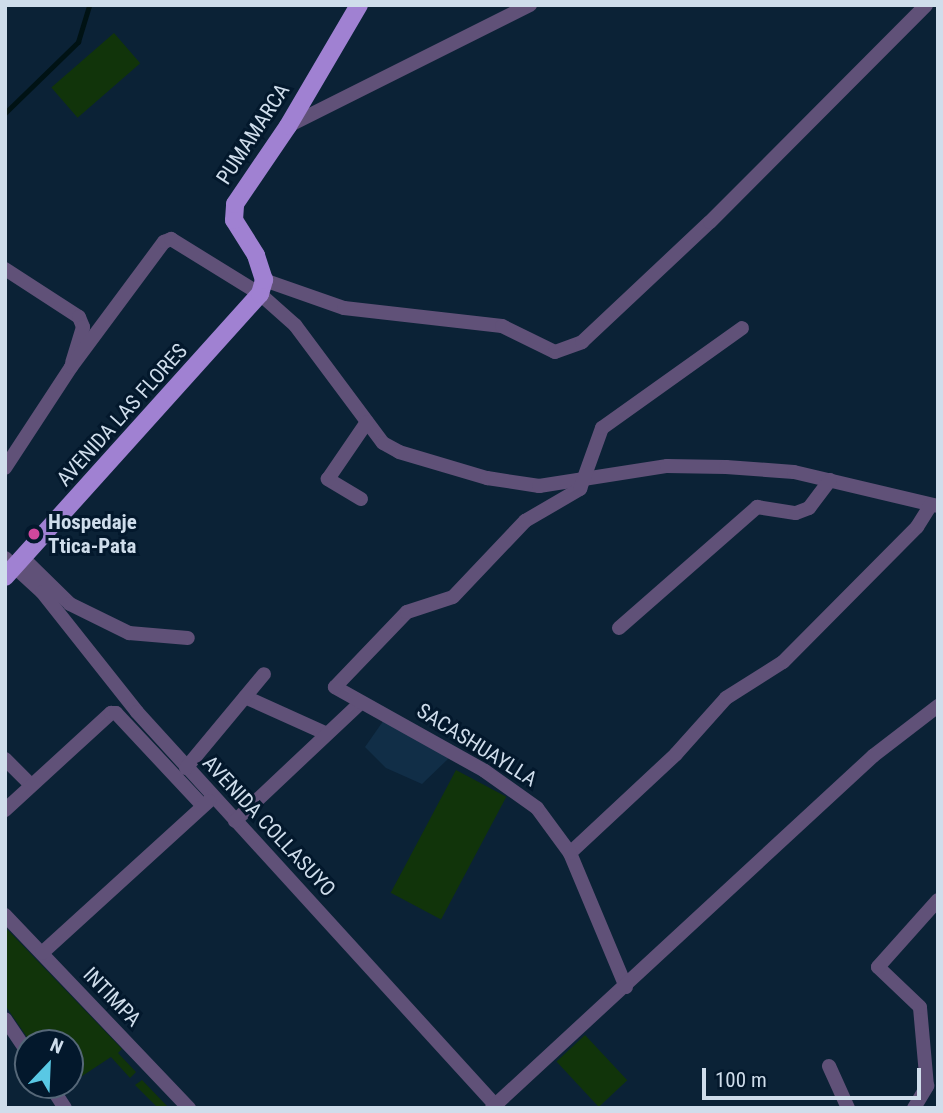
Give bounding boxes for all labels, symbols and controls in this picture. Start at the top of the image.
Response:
street label: PUMAMARCA [211,79,295,189]
street label: AVENIDA LAS FLORES [51,339,193,491]
place label: Hospedaje Ttica-Pata [48,509,137,559]
marker: Hospedaje Ttica-Pata [26,526,42,542]
street label: SACASHUAYLLA [412,698,542,792]
street label: AVENIDA COLLASUYO [197,750,341,902]
street label: INTIMPA [78,962,146,1032]
north arrow [14,1029,84,1099]
text: N [47,1033,66,1059]
scale bar [705,1054,924,1098]
text: 100 m [715,1068,767,1092]

